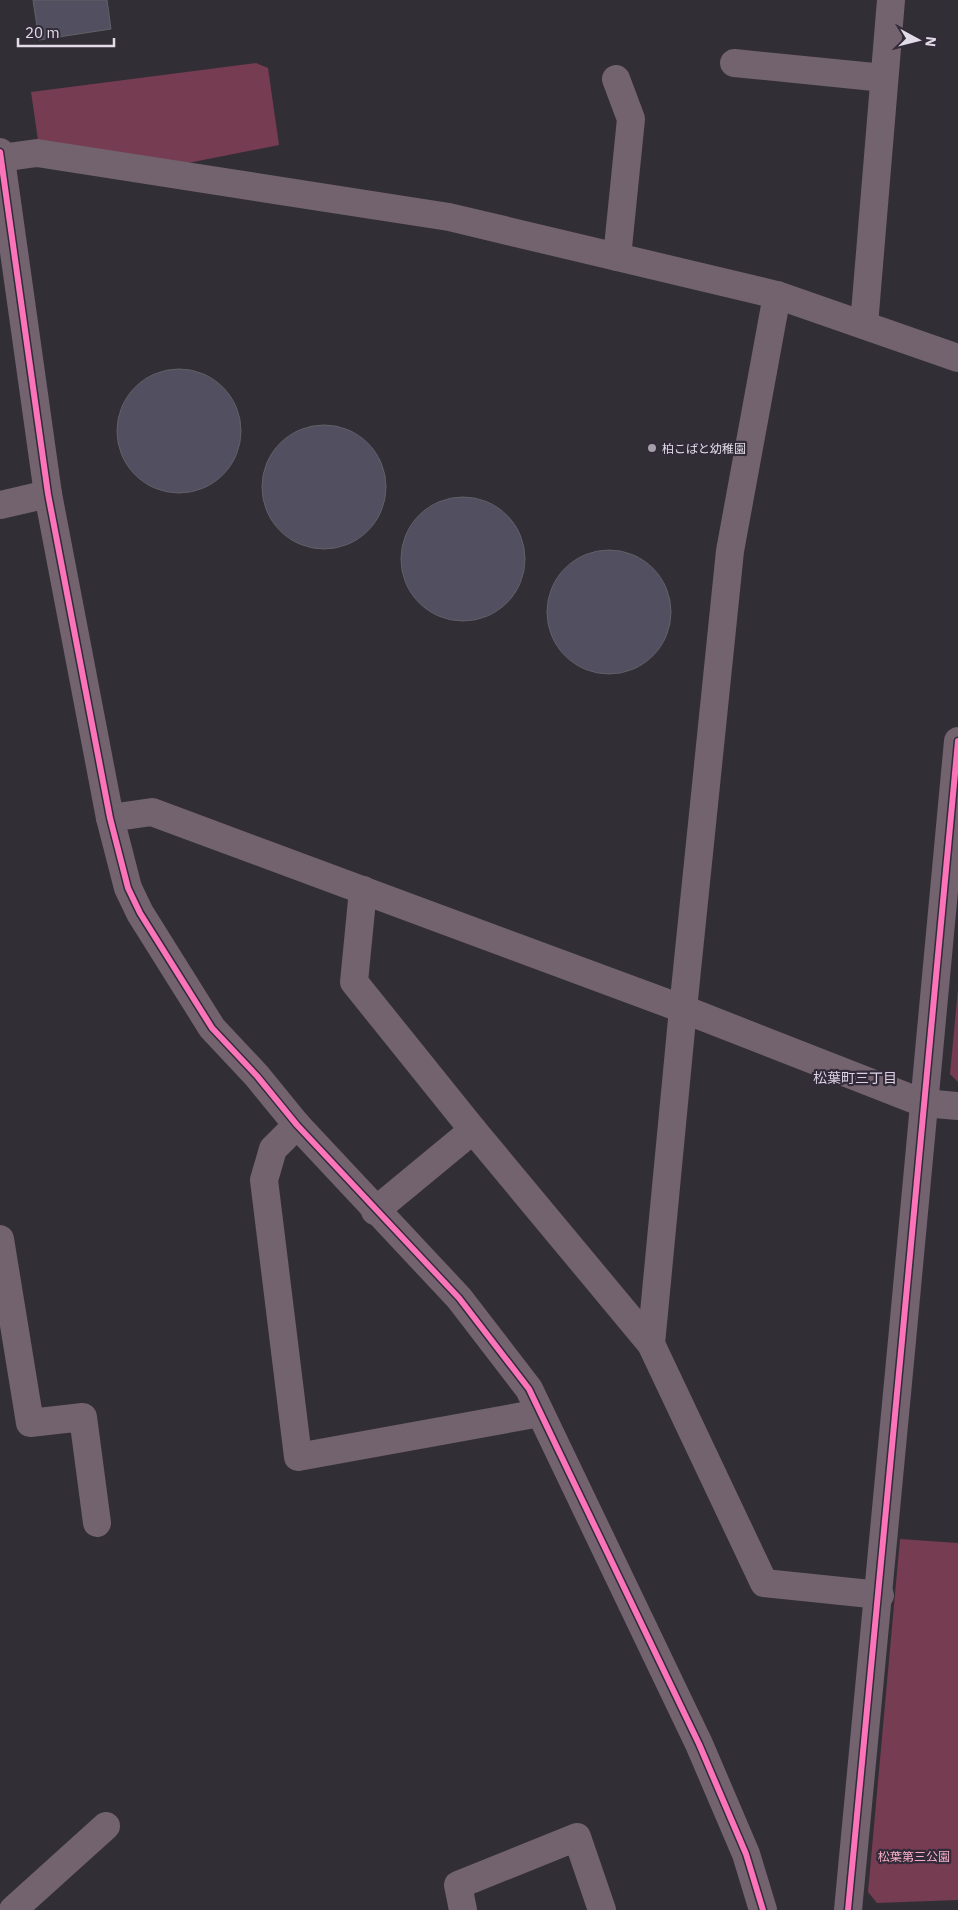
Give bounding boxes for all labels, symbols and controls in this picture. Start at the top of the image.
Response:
scale bar [18,15,114,47]
north arrow [893,15,943,65]
text: 20 m [25,23,60,42]
text: N [921,35,940,48]
place label: 柏こばと幼稚園 [662,441,746,456]
marker: 柏こばと幼稚園 [646,442,658,454]
district label: 松葉町三丁目 [813,1069,897,1087]
park label: 松葉第三公園 [878,1849,950,1864]

